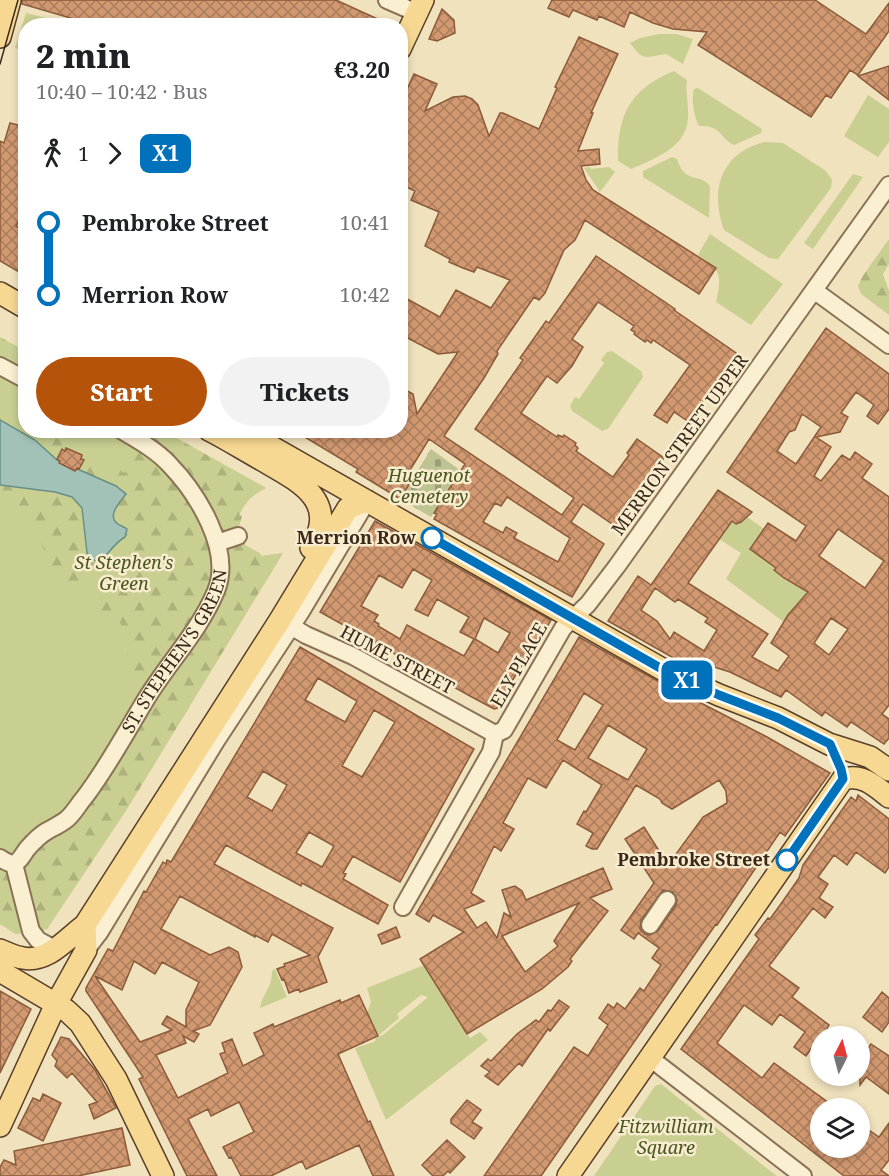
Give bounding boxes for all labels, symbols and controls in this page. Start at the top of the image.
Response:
text: 2 min [36,33,131,78]
text: €3.20 [334,54,390,84]
text: 10:40 – 10:42 · Bus [36,78,207,105]
icon: walk [36,137,69,170]
icon: forward [98,137,131,170]
text: X1 [152,139,179,167]
text: 1 [78,140,89,167]
text: Pembroke Street [82,207,269,237]
text: 10:41 [340,209,390,236]
text: Merrion Row [82,279,228,309]
text: 10:42 [340,281,390,308]
street label: MERRION STREET UPPER [605,349,753,540]
button: Start [36,357,207,426]
button: Tickets [219,357,390,426]
park label: Huguenot Cemetery [387,463,471,508]
place label: Merrion Row [296,525,417,549]
marker: Merrion Row [421,527,443,549]
park label: St Stephen's Green [75,550,173,595]
street label: ST. STEPHEN'S GREEN [116,567,232,737]
street label: ELY PLACE [484,618,552,711]
street label: HUME STREET [336,619,459,699]
line badge: X1 [660,660,714,700]
text: X1 [673,666,701,694]
place label: Pembroke Street [617,847,770,871]
marker: Pembroke Street [776,849,798,871]
north arrow [810,1026,870,1086]
map controls [810,1026,870,1158]
button: layers [810,1098,870,1158]
park label: Fitzwilliam Square [617,1114,714,1159]

